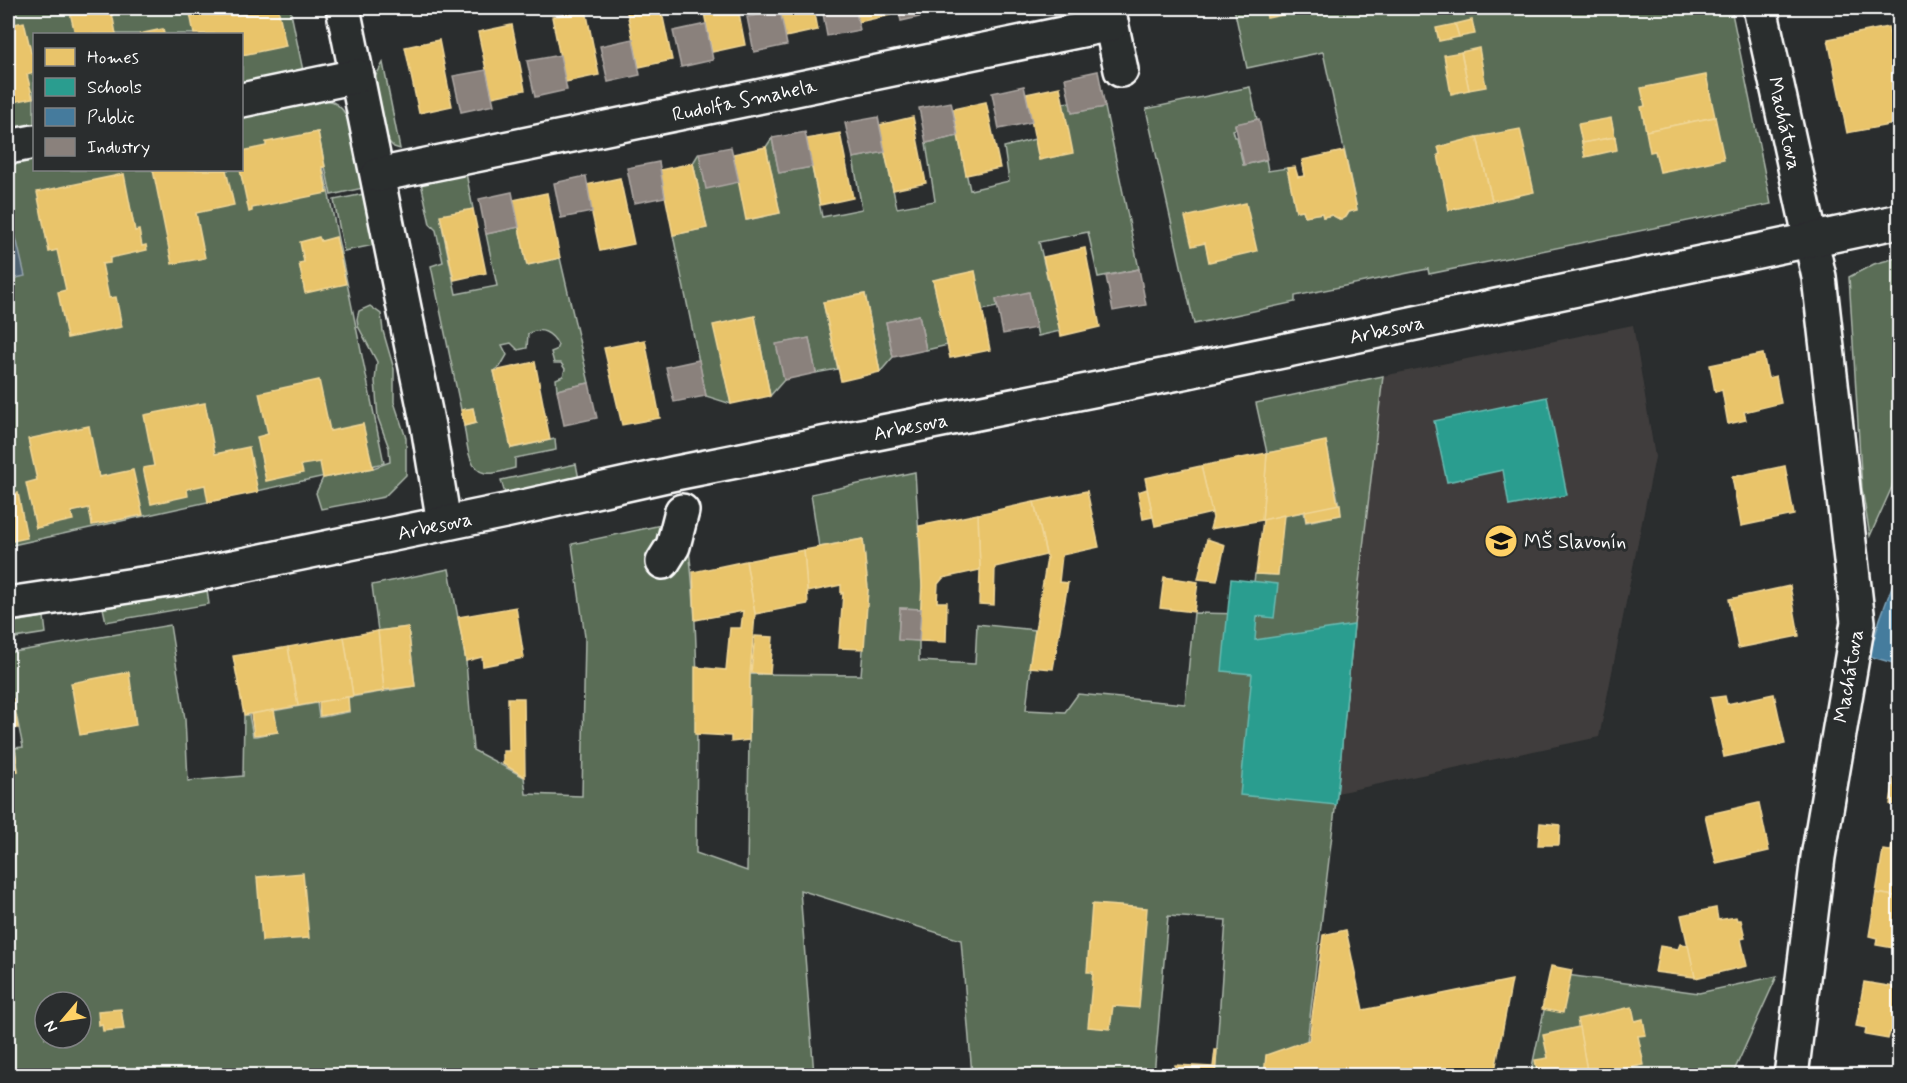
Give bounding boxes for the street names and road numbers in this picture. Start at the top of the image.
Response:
street label: Rudolfa Smahela [670,73,820,129]
street label: Machátova [1760,74,1807,173]
street label: Arbesova [1347,310,1427,352]
street label: Arbesova [871,407,950,448]
street label: Arbesova [395,506,475,548]
street label: Machátova [1828,627,1871,725]

